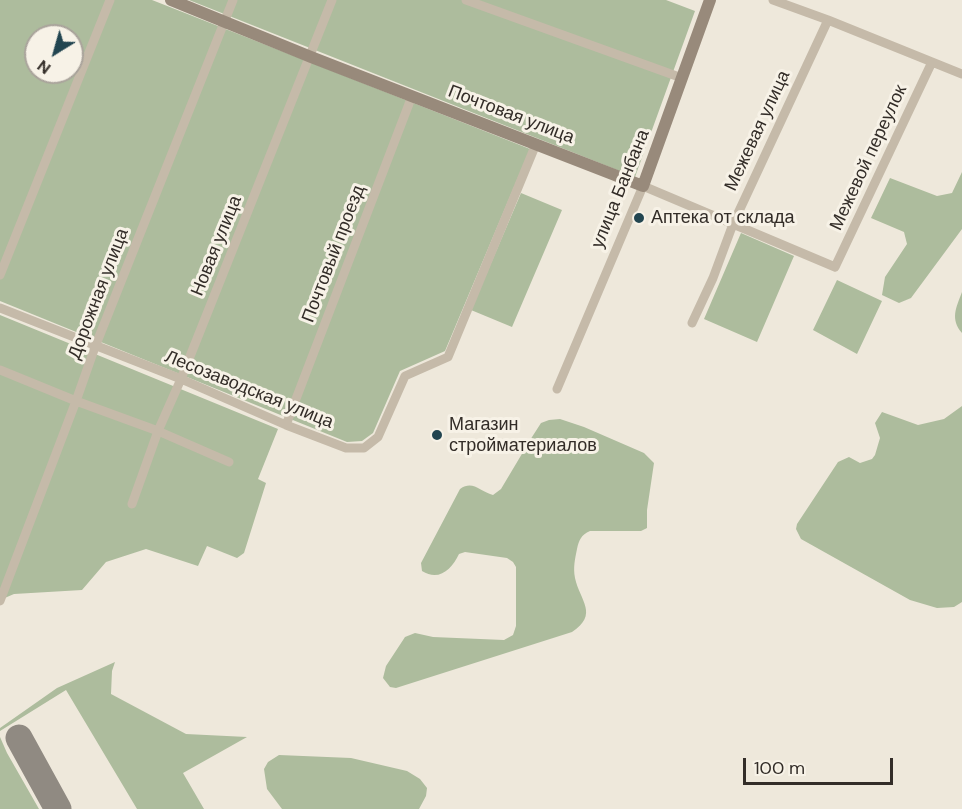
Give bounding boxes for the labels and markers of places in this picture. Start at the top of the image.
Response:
place label: Аптека от склада [651,207,795,229]
marker: Аптека от склада [632,211,646,225]
place label: Магазин стройматериалов [449,414,597,456]
marker: Магазин стройматериалов [430,428,444,442]

